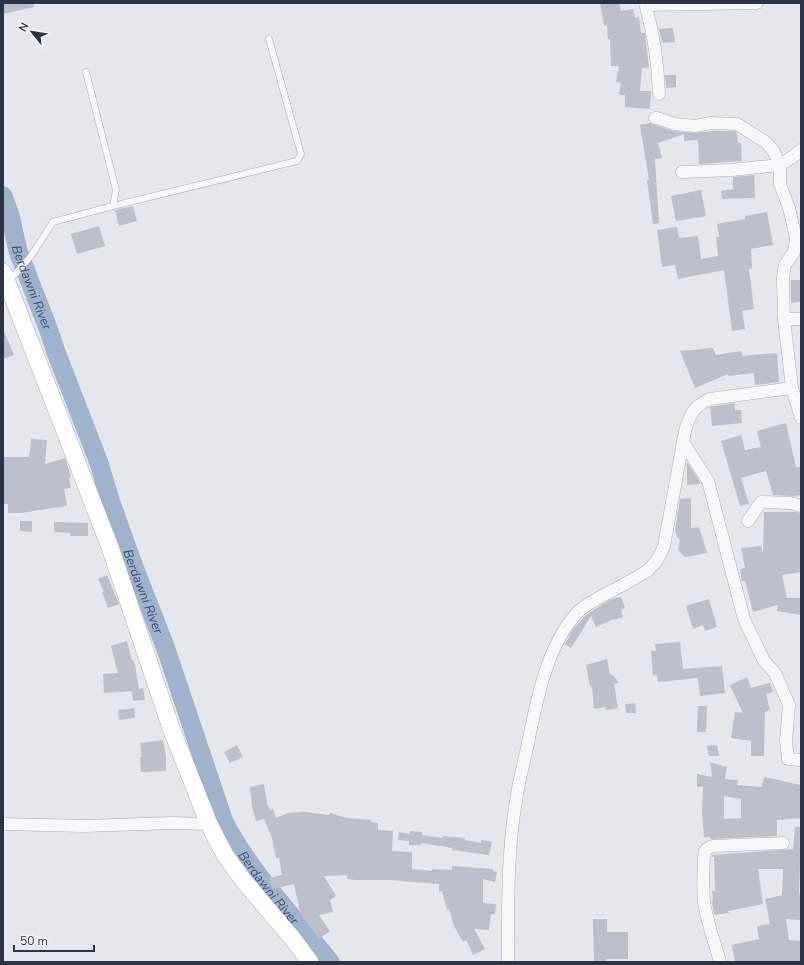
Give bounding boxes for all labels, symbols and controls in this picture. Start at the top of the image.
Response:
north arrow [12,12,52,52]
text: N [15,20,32,35]
water label: Berdawni River [7,244,56,333]
water label: Berdawni River [118,547,167,637]
water label: Berdawni River [234,848,303,929]
scale bar [14,927,94,953]
text: 50 m [20,933,48,949]

